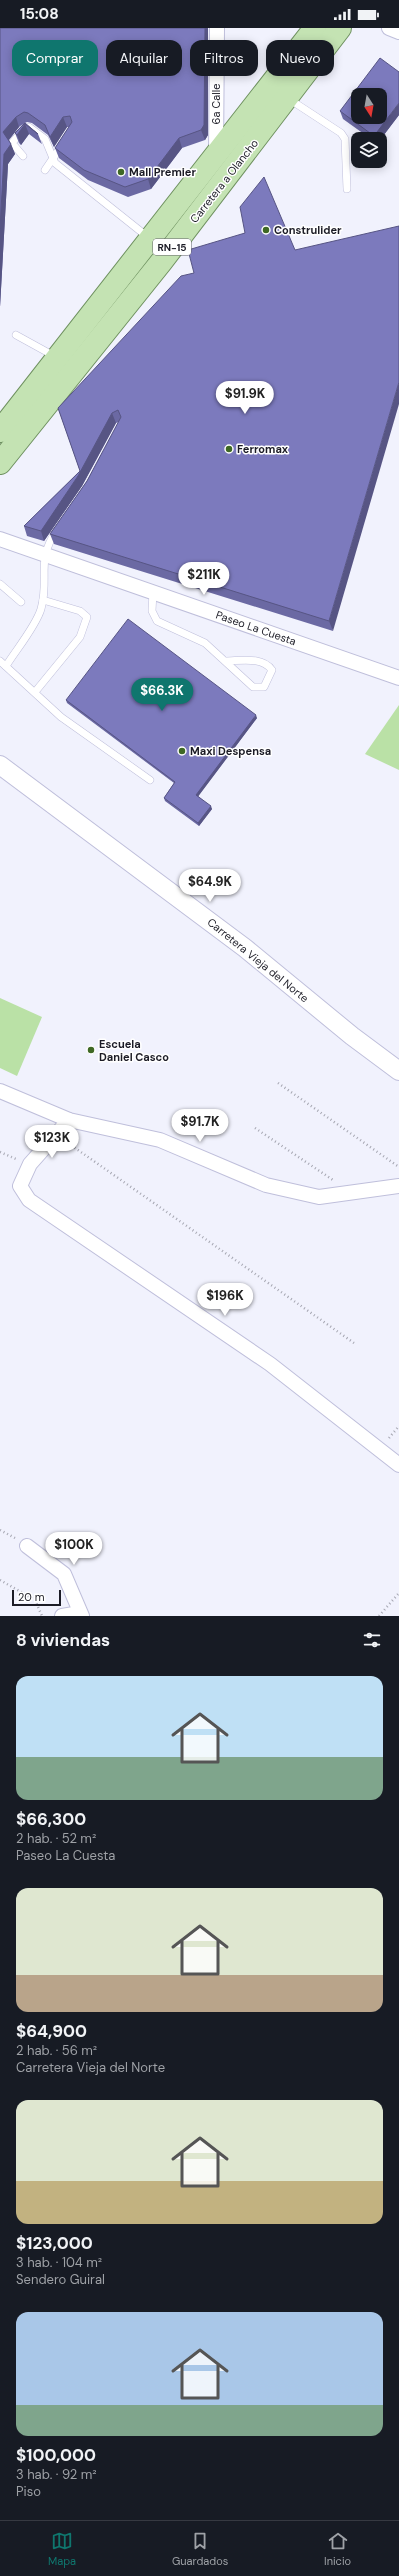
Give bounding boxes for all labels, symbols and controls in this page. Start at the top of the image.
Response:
text: 15:08 [20,4,59,24]
chip: Comprar [12,40,98,76]
chip: Alquilar [106,40,182,76]
chip: Filtros [190,40,258,76]
chip: Nuevo [266,40,334,76]
street label: 6a Calle [209,84,223,124]
north arrow [351,88,387,124]
map controls [351,88,387,168]
button: layers [351,132,387,168]
street label: Carretera a Olancho [187,136,261,226]
place label: Mall Premier [129,165,196,179]
marker: Mall Premier [116,167,126,177]
place label: Construlider [274,223,342,237]
marker: Construlider [261,225,271,235]
road number: RN-15 [153,239,191,255]
pin: $91.9K [212,381,278,415]
text: $91.9K [225,385,265,402]
place label: Ferromax [237,442,289,456]
marker: Ferromax [224,444,234,454]
pin: $211K [176,562,232,596]
text: $211K [187,566,221,583]
street label: Paseo La Cuesta [214,608,298,648]
pin: $66.3K [129,678,195,712]
text: $66.3K [140,682,184,699]
place label: Maxi Despensa [190,744,271,758]
marker: Maxi Despensa [177,746,187,756]
pin: $64.9K [177,869,243,903]
text: $64.9K [188,873,232,890]
street label: Carretera Vieja del Norte [205,915,311,1005]
place label: Escuela Daniel Casco [99,1037,169,1064]
marker: Escuela Daniel Casco [86,1045,96,1055]
pin: $91.7K [167,1109,233,1143]
text: $91.7K [180,1113,220,1130]
pin: $123K [24,1125,80,1159]
text: $123K [34,1129,70,1146]
pin: $196K [197,1283,253,1317]
text: $196K [206,1287,244,1304]
pin: $100K [46,1532,102,1566]
text: $100K [54,1536,94,1553]
scale bar [12,1588,61,1607]
text: 20 m [18,1590,44,1604]
text: 8 viviendas [16,1629,110,1651]
icon: filters [361,1629,383,1651]
icon: home [164,1702,236,1774]
text: $66,300 [16,1808,86,1830]
text: 2 hab. · 52 m² [16,1830,96,1847]
text: Paseo La Cuesta [16,1847,115,1864]
icon: home [164,1914,236,1986]
text: $64,900 [16,2020,87,2042]
text: 2 hab. · 56 m² [16,2042,97,2059]
text: Carretera Vieja del Norte [16,2059,165,2076]
icon: home [164,2126,236,2198]
text: $123,000 [16,2232,93,2254]
text: 3 hab. · 104 m² [16,2254,102,2271]
text: Sendero Guiral [16,2271,105,2288]
icon: home [164,2338,236,2410]
text: $100,000 [16,2444,96,2466]
text: 3 hab. · 92 m² [16,2466,97,2483]
text: Piso [16,2483,41,2500]
tab: Mapa [48,2530,76,2568]
tab: Guardados [172,2530,228,2568]
tab: Inicio [324,2530,351,2568]

